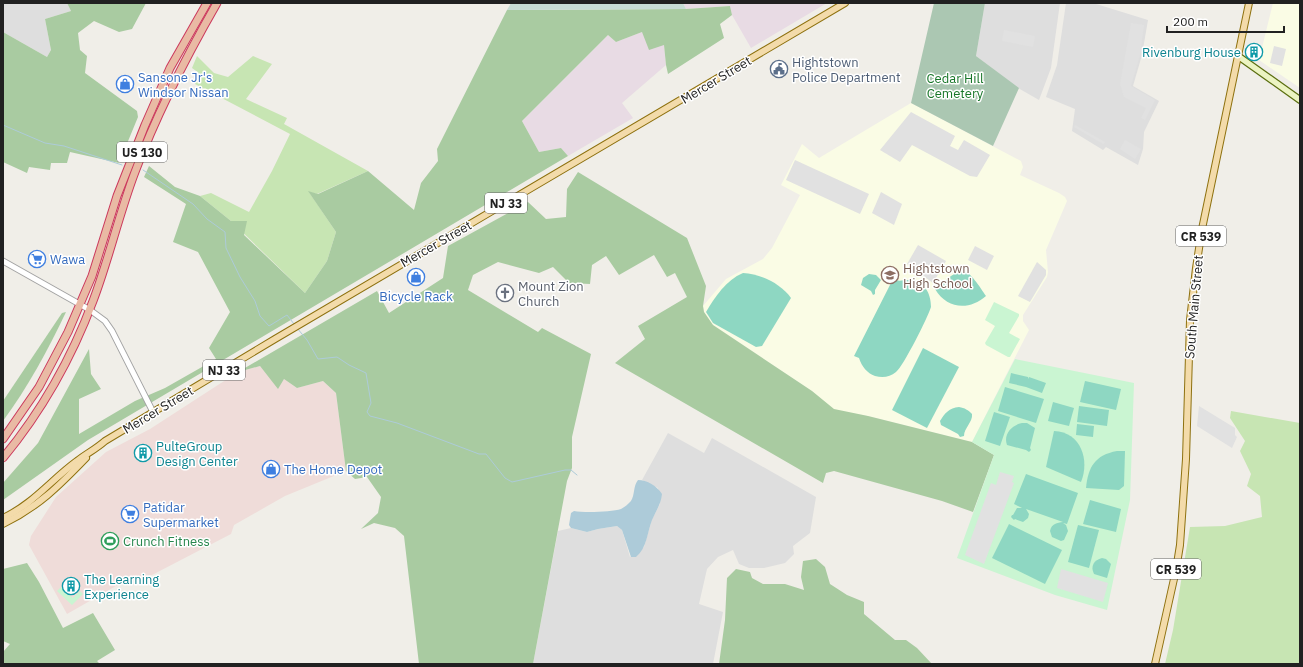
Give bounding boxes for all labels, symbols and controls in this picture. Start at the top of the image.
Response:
scale bar [1167,8,1284,34]
text: 200 m [1173,14,1208,29]
building icon: Rivenburg House [1244,42,1264,62]
place label: Rivenburg House [1142,44,1241,61]
street label: Mercer Street [678,52,754,108]
place label: Hightstown Police Department [792,54,901,86]
public building icon: Hightstown Police Department [769,59,789,79]
place label: Sansone Jr's Windsor Nissan [138,69,229,101]
park label: Cedar Hill Cemetery [927,70,984,102]
shop icon: Sansone Jr's Windsor Nissan [115,74,135,94]
road number: US 130 [117,142,167,162]
road number: NJ 33 [485,193,527,213]
street label: Mercer Street [397,217,475,271]
road number: CR 539 [1176,226,1226,246]
supermarket icon: Wawa [27,249,47,269]
place label: Wawa [50,251,85,268]
street label: South Main Street [1181,254,1207,360]
place label: Hightstown High School [903,260,973,292]
school or university icon: Hightstown High School [880,265,900,285]
shop icon: Bicycle Rack [406,267,426,287]
place label: Mount Zion Church [518,278,584,310]
church icon: Mount Zion Church [495,283,515,303]
place label: Bicycle Rack [379,288,453,305]
road number: NJ 33 [203,360,245,380]
street label: Mercer Street [120,382,196,438]
place label: PulteGroup Design Center [156,438,238,470]
building icon: PulteGroup Design Center [133,443,153,463]
shop icon: The Home Depot [261,459,281,479]
place label: The Home Depot [284,461,382,478]
place label: Patidar Supermarket [143,499,219,531]
supermarket icon: Patidar Supermarket [120,504,140,524]
sports icon: Crunch Fitness [100,531,120,551]
place label: Crunch Fitness [123,533,210,550]
road number: CR 539 [1151,559,1201,579]
place label: The Learning Experience [84,571,159,603]
building icon: The Learning Experience [61,576,81,596]

